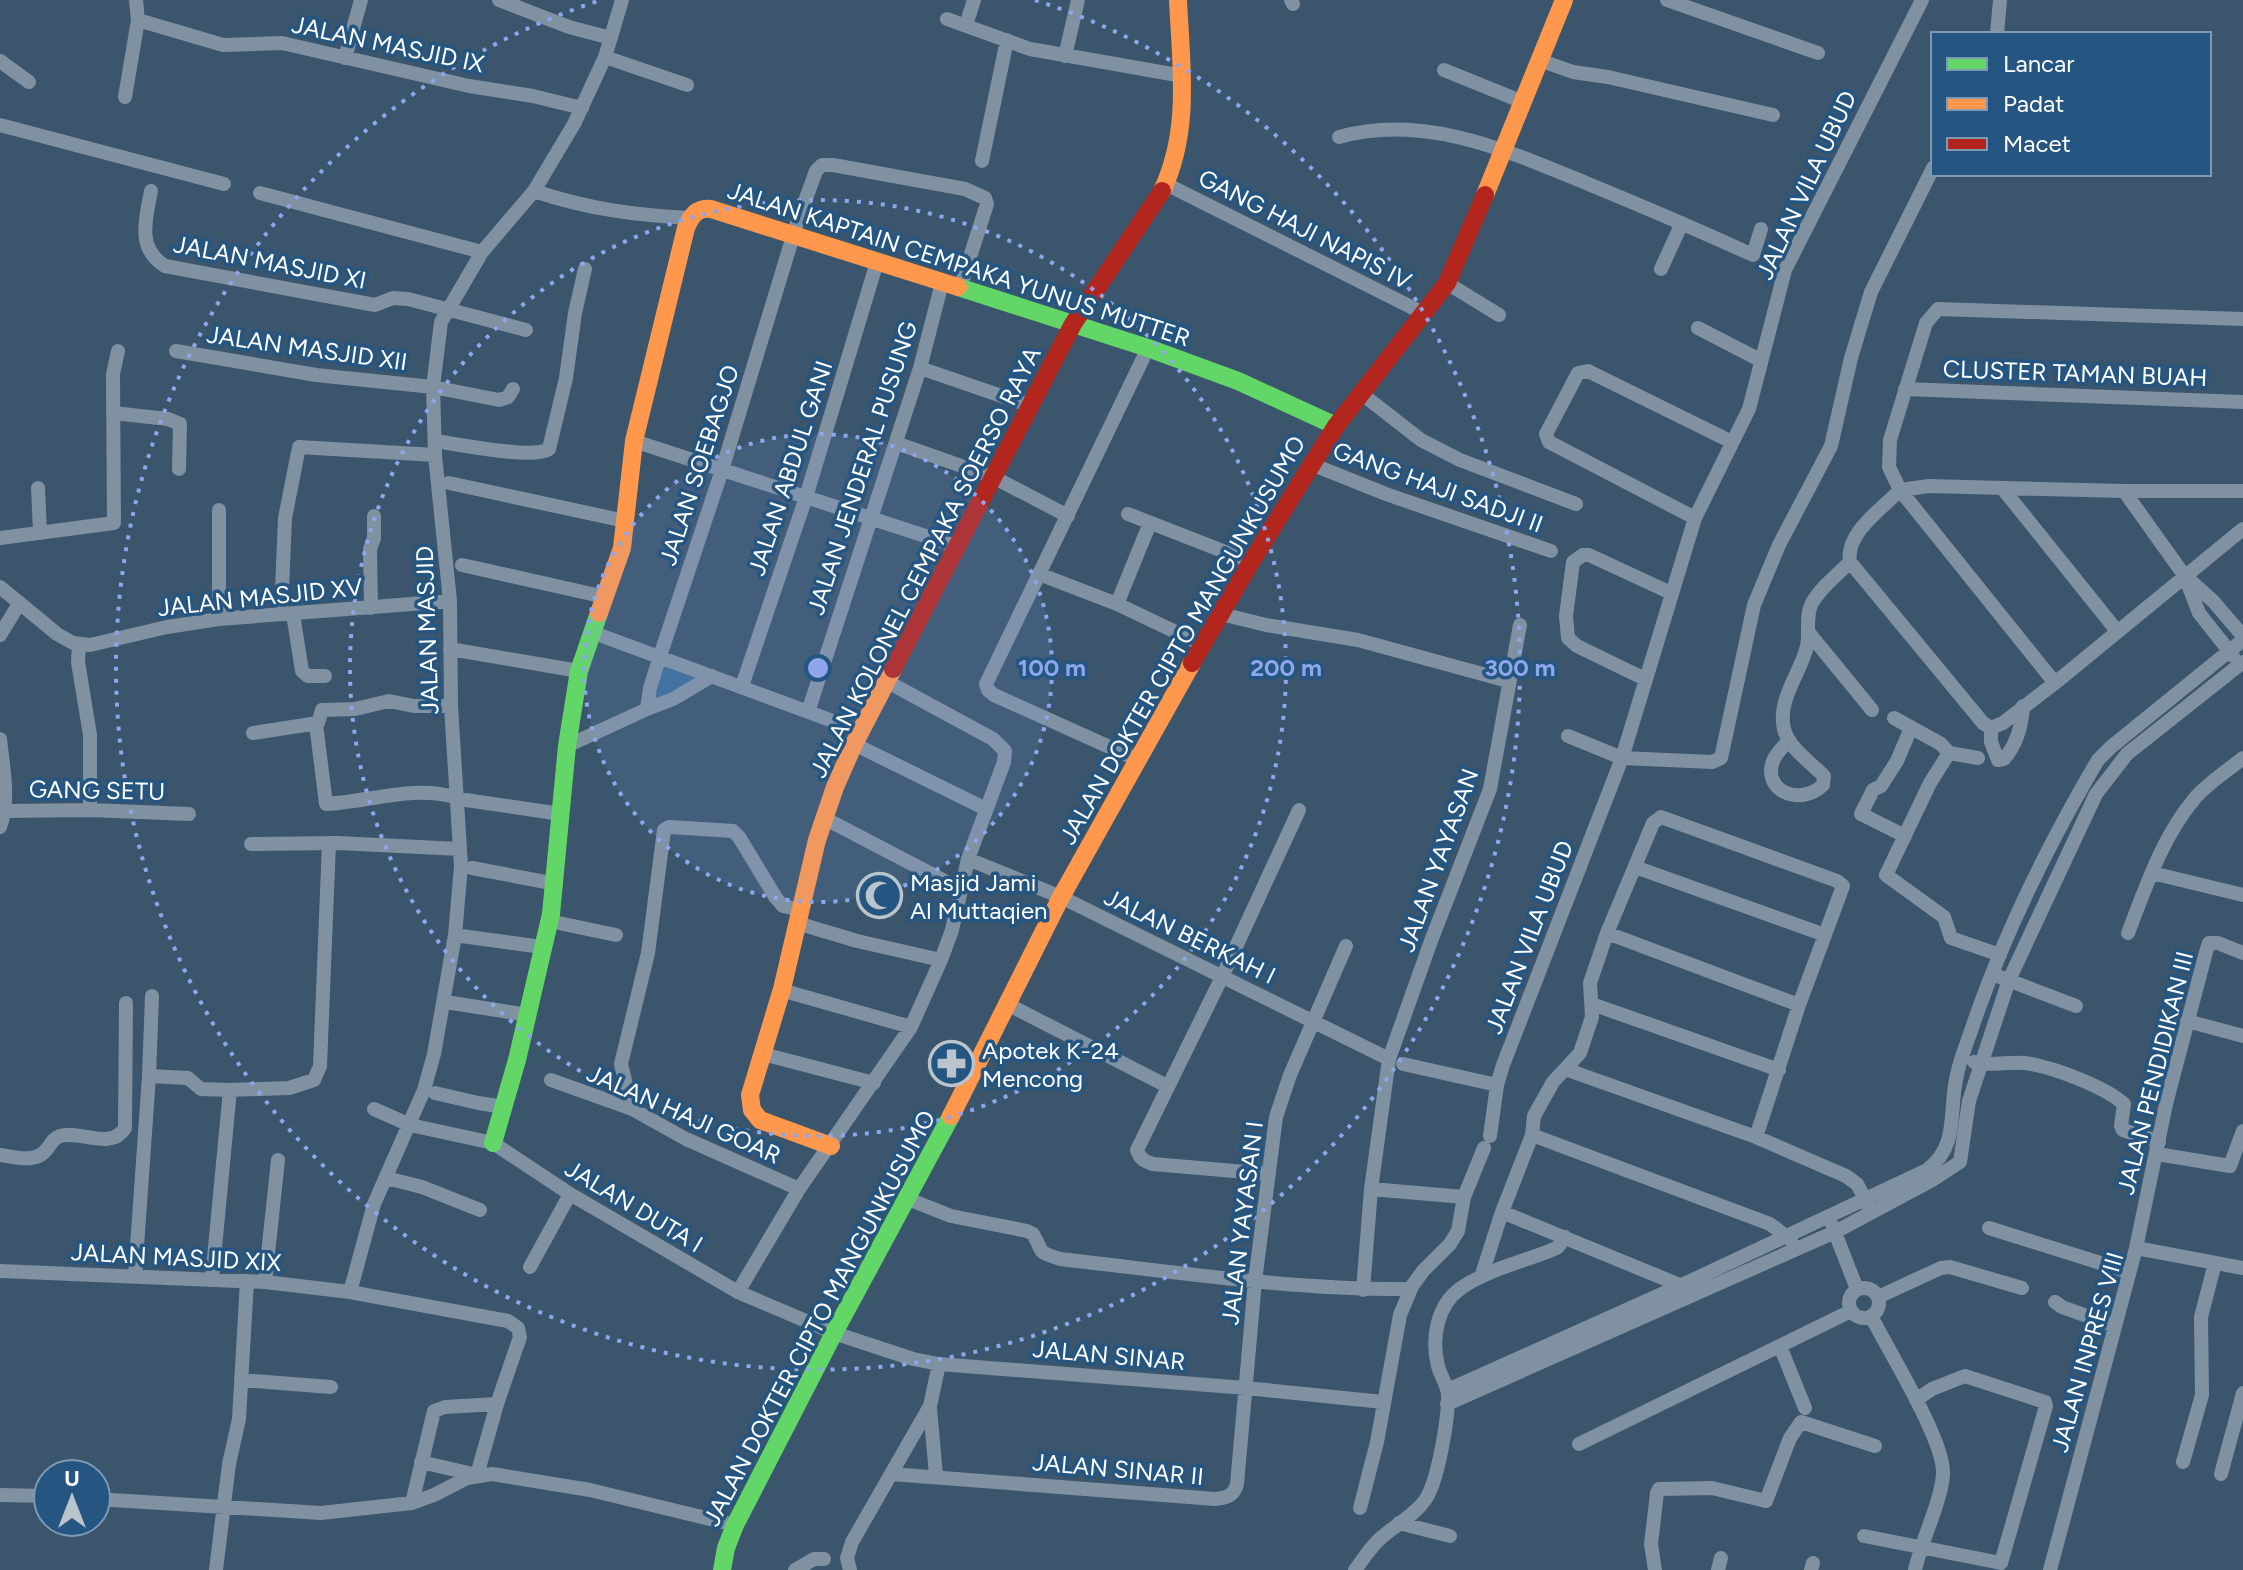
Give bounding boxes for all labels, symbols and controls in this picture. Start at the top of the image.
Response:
street label: JALAN MASJID IX [289,9,487,79]
legend [1931,32,2211,176]
text: Lancar [2003,49,2074,78]
street label: JALAN VILA UBUD [1750,86,1862,284]
text: Padat [2003,89,2064,118]
text: Macet [2003,129,2071,158]
street label: GANG HAJI NAPIS IV [1194,163,1417,295]
street label: JALAN KAPTAIN CEMPAKA YUNUS MUTTER [724,175,1194,353]
street label: JALAN MASJID XI [171,229,369,295]
street label: JALAN JENDERAL PUSUNG [801,318,923,618]
street label: JALAN MASJID XII [205,320,409,376]
street label: JALAN KOLONEL CEMPAKA SOERSO RAYA [803,341,1047,782]
street label: CLUSTER TAMAN BUAH [1942,354,2208,392]
street label: JALAN ABDUL GANI [742,357,838,579]
street label: JALAN SOEBAGJO [653,361,745,569]
street label: JALAN DOKTER CIPTO MANGUNKUSUMO [1053,431,1311,849]
street label: GANG HAJI SADJI II [1329,436,1547,538]
street label: JALAN MASJID [410,545,444,715]
street label: JALAN MASJID XV [156,572,364,622]
text: 100 m [1018,653,1086,682]
text: 200 m [1250,653,1322,682]
text: 300 m [1484,653,1556,682]
centre of rings [804,654,832,682]
street label: JALAN YAYASAN [1391,765,1485,955]
street label: GANG SETU [29,774,165,806]
street label: JALAN VILA UBUD [1479,836,1579,1038]
place label: Masjid Jami Al Muttaqien [910,868,1047,925]
mosque icon: Masjid Jami Al Muttaqien [855,872,903,920]
street label: JALAN BERKAH I [1100,882,1280,990]
street label: JALAN PENDIDIKAN III [2111,948,2199,1198]
place label: Apotek K-24 Mencong [982,1036,1119,1093]
pharmacy icon: Apotek K-24 Mencong [927,1040,975,1088]
street label: JALAN HAJI GOAR [583,1058,785,1170]
street label: JALAN DOKTER CIPTO MANGUNKUSUMO [697,1105,941,1531]
street label: JALAN YAYASAN I [1215,1119,1269,1327]
street label: JALAN DUTA I [560,1154,708,1258]
street label: JALAN MASJID XIX [70,1237,282,1277]
street label: JALAN INPRES VIII [2045,1249,2129,1455]
street label: JALAN SINAR [1032,1334,1186,1376]
street label: JALAN SINAR II [1031,1447,1205,1491]
north arrow [32,1458,112,1538]
text: U [64,1465,80,1492]

